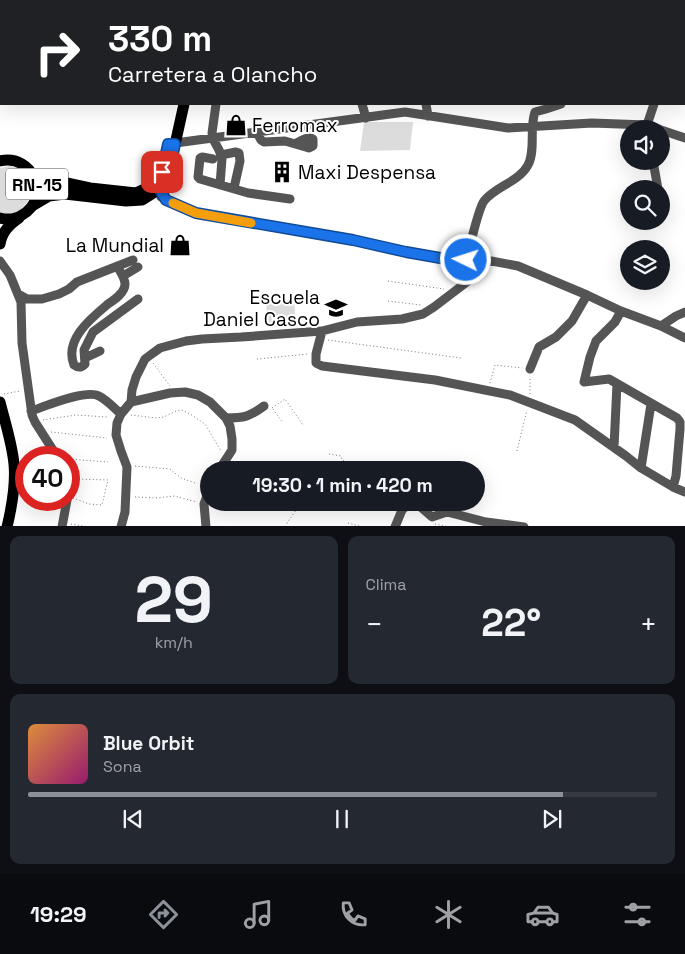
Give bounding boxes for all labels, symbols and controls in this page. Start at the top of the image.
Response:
text: 330 m [108,17,212,61]
icon: right [25,20,90,85]
text: Carretera a Olancho [108,60,317,88]
shop icon: Ferromax [223,112,249,138]
place label: Ferromax [252,113,338,138]
map controls [620,120,670,290]
button: sound [620,120,670,170]
pin [141,151,183,193]
icon: arrive [148,158,176,186]
building icon: Maxi Despensa [269,159,295,185]
place label: Maxi Despensa [298,160,436,185]
road number: RN-15 [6,168,68,200]
button: search [620,180,670,230]
shop icon: La Mundial [167,232,193,258]
place label: La Mundial [66,233,164,258]
position arrow [439,233,491,285]
button: layers [620,240,670,290]
place label: Escuela Daniel Casco [203,285,320,332]
school or university icon: Escuela Daniel Casco [323,295,349,321]
speed limit sign: 40 [15,446,80,511]
text: 19:30 · 1 min · 420 m [252,473,433,498]
text: 29 [134,558,213,641]
text: Clima [366,574,407,595]
text: 22° [481,599,541,647]
text: − [366,606,383,642]
text: + [640,606,657,642]
text: km/h [155,632,193,653]
text: Blue Orbit [103,731,194,756]
text: Sona [103,756,142,777]
icon: previous [119,805,147,833]
icon: pause [328,805,356,833]
icon: next [538,805,566,833]
icon: directions [146,897,181,932]
icon: music [241,897,276,932]
icon: phone [336,897,371,932]
icon: climate [431,897,466,932]
icon: car [525,897,560,932]
icon: filters [620,897,655,932]
text: 19:29 [30,900,87,928]

